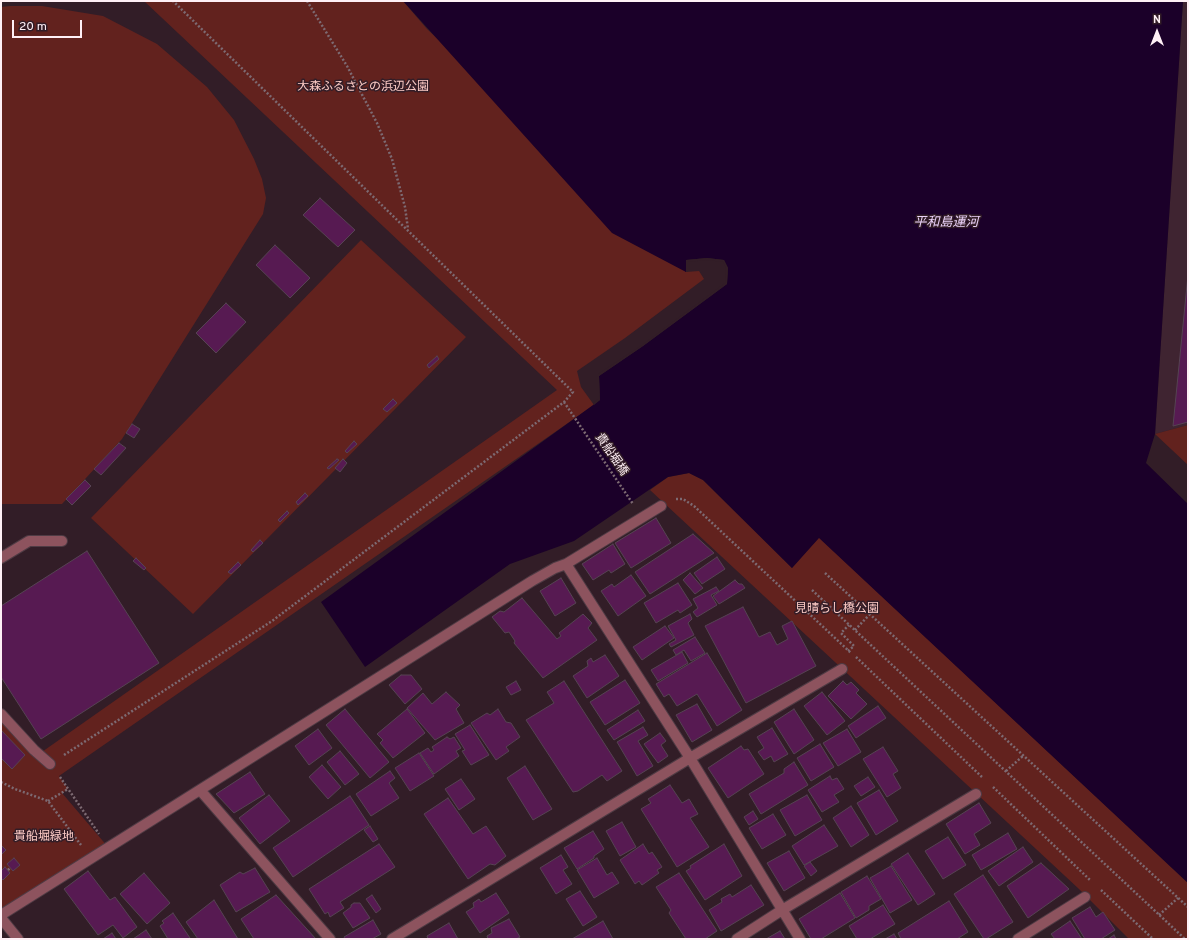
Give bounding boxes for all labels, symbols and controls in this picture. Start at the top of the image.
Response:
scale bar [14,12,84,38]
north arrow [1137,12,1177,52]
text: N [1153,13,1161,27]
text: 20 m [19,19,47,35]
park label: 大森ふるさとの浜辺公園 [297,81,429,95]
water label: 平和島運河 [914,215,978,231]
street label: 貴船堀橋 [592,431,630,479]
park label: 見晴らし橋公園 [795,603,879,617]
park label: 貴船堀緑地 [14,831,74,845]

